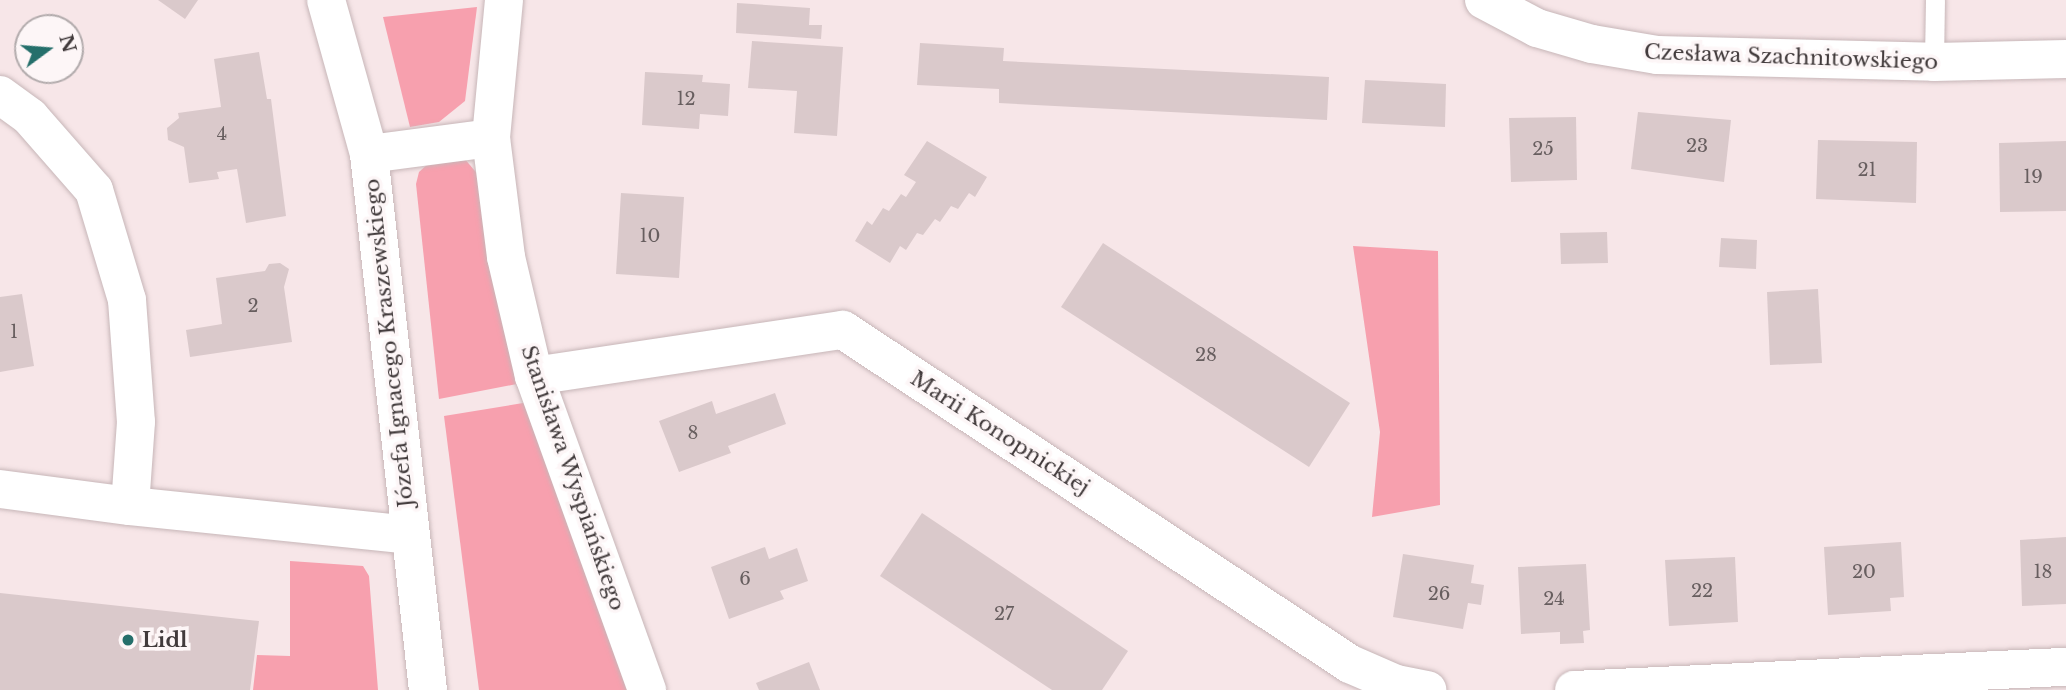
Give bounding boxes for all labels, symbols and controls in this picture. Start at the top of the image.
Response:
north arrow [14,14,84,84]
text: N [54,32,81,55]
street label: Czesława Szachnitowskiego [1643,39,1939,75]
house number: 12 [676,88,696,110]
house number: 4 [217,123,227,145]
house number: 23 [1686,135,1708,157]
house number: 25 [1532,138,1554,160]
house number: 21 [1857,159,1877,181]
house number: 19 [2023,166,2043,188]
street label: Józefa Ignacego Kraszewskiego [359,177,419,509]
house number: 10 [640,225,660,247]
house number: 2 [247,295,259,317]
house number: 1 [10,321,18,343]
street label: Stanisława Wyspiańskiego [516,342,630,614]
house number: 28 [1195,344,1217,366]
street label: Marii Konopnickiej [906,366,1094,500]
house number: 8 [688,422,698,444]
house number: 20 [1852,561,1876,583]
house number: 18 [2034,561,2052,583]
house number: 6 [739,568,751,590]
house number: 22 [1691,580,1713,602]
house number: 26 [1428,583,1450,605]
house number: 24 [1543,588,1565,610]
house number: 27 [994,603,1014,625]
place label: Lidl [142,627,187,653]
marker: Lidl [120,632,136,648]

